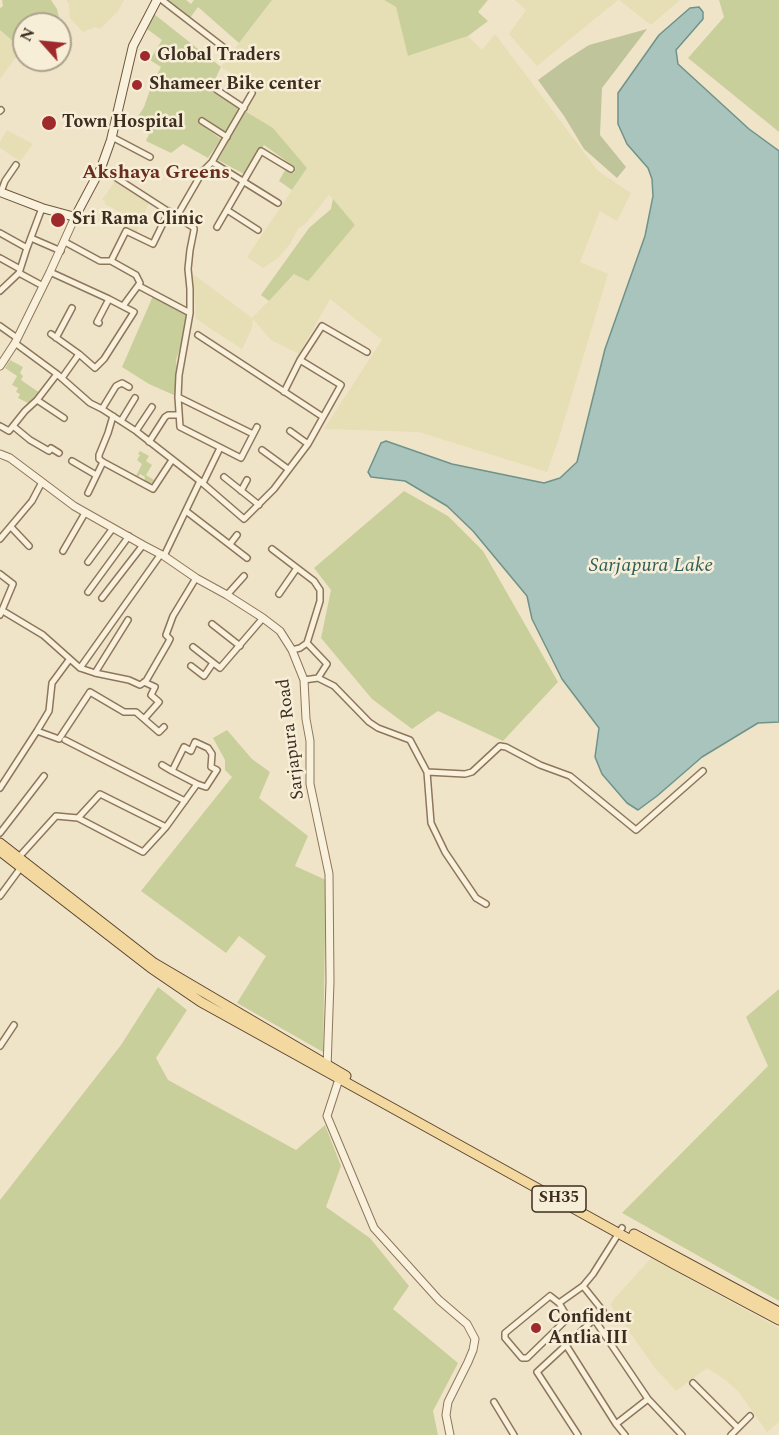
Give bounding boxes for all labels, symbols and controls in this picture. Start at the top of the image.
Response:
north arrow [12,12,72,72]
text: N [14,23,41,46]
place label: Global Traders [157,45,281,67]
marker: Global Traders [138,49,152,63]
place label: Shameer Bike center [149,74,321,96]
marker: Shameer Bike center [130,78,144,92]
place label: Town Hospital [62,112,184,134]
marker: Town Hospital [40,114,58,132]
district label: Akshaya Greens [82,162,230,186]
place label: Sri Rama Clinic [72,209,203,231]
marker: Sri Rama Clinic [49,211,67,229]
water label: Sarjapura Lake [589,555,713,579]
street label: Sarjapura Road [274,677,310,801]
road number: SH35 [532,1186,586,1212]
place label: Confident Antlia III [548,1307,632,1350]
marker: Confident Antlia III [529,1321,543,1335]

